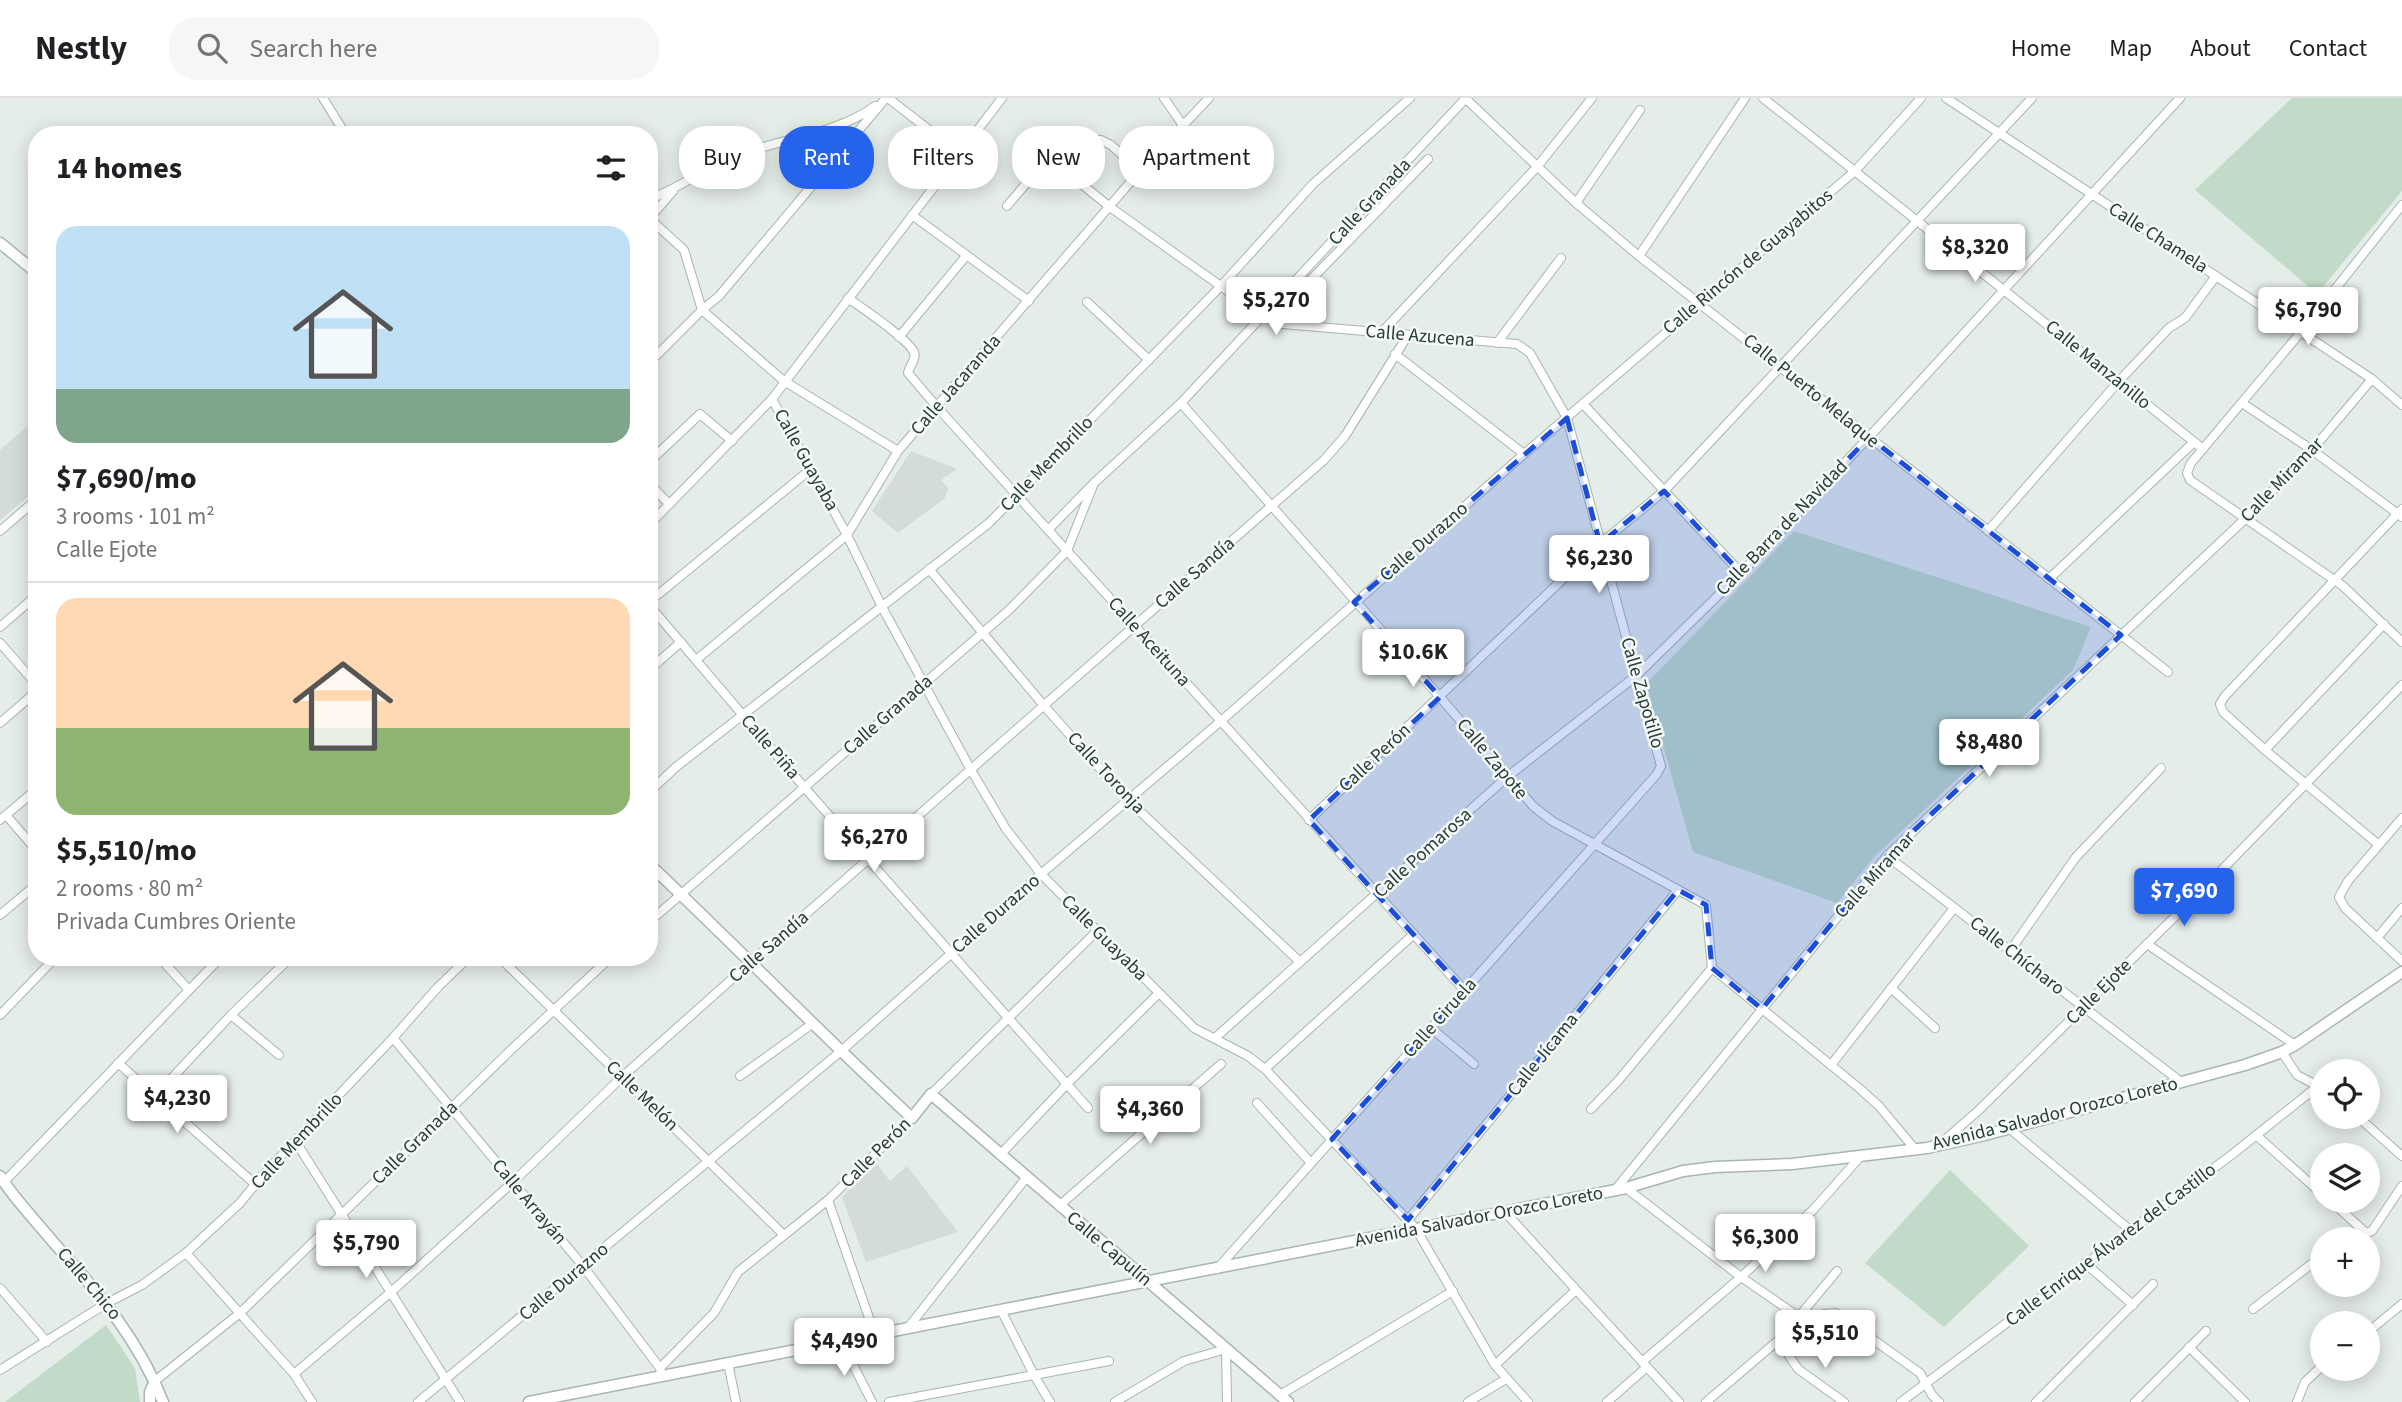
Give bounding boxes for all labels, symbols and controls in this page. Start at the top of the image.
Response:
search box [169,17,659,80]
text: Nestly [35,25,127,72]
icon: search [193,29,231,67]
text: Search here [249,30,377,67]
text: Home [2011,31,2071,66]
text: Map [2109,31,2152,66]
text: About [2190,31,2251,66]
text: Contact [2289,31,2367,66]
chip: Buy [679,126,765,189]
chip: Rent [779,126,874,189]
chip: Filters [888,126,998,189]
chip: New [1012,126,1105,189]
chip: Apartment [1119,126,1274,189]
text: 14 homes [56,147,182,190]
icon: filters [592,149,630,187]
street label: Calle Granada [1322,152,1418,252]
street label: Calle Rincón de Guayabitos [1657,183,1839,341]
street label: Calle Chamela [2103,196,2213,280]
pin: $8,320 [1918,225,2032,284]
text: $8,320 [1941,230,2009,263]
icon: home [280,271,406,397]
pin: $5,270 [1219,278,1333,337]
text: $5,270 [1242,283,1310,316]
pin: $6,790 [2251,288,2365,347]
text: $6,790 [2274,293,2342,326]
street label: Calle Manzanillo [2039,314,2157,416]
street label: Calle Azucena [1364,318,1476,354]
street label: Calle Puerto Melaque [1737,327,1885,455]
street label: Calle Jacaranda [904,328,1008,442]
street label: Calle Guayaba [767,404,845,516]
street label: Calle Membrillo [994,410,1100,518]
street label: Calle Miramar [2234,431,2330,529]
street label: Calle Barra de Navidad [1710,454,1854,602]
text: $7,690/mo [56,457,197,500]
street label: Calle Durazno [1374,496,1474,588]
text: 3 rooms · 101 m² [56,500,215,533]
street label: Calle Sandía [1149,531,1241,615]
text: Calle Ejote [56,533,157,566]
pin: $6,230 [1542,536,1656,595]
text: $6,230 [1565,541,1633,574]
street label: Calle Aceituna [1101,591,1197,693]
pin: $10.6K [1356,630,1470,689]
street label: Calle Zapotillo [1613,634,1671,752]
text: $10.6K [1378,635,1448,668]
icon: home [280,643,406,769]
street label: Calle Granada [837,668,939,762]
street label: Calle Piña [734,708,806,786]
street label: Calle Zapote [1450,712,1534,806]
street label: Calle Perón [1333,717,1417,799]
pin: $8,480 [1932,720,2046,779]
text: $8,480 [1955,725,2023,758]
street label: Calle Toronja [1061,726,1151,820]
street label: Calle Pomarosa [1368,802,1478,904]
pin: $6,270 [817,814,931,874]
text: $6,270 [840,820,908,853]
street label: Calle Miramar [1828,825,1922,925]
text: $5,510/mo [56,829,197,872]
street label: Calle Durazno [946,868,1046,960]
pin: $7,690 [2127,868,2241,928]
text: 2 rooms · 80 m² [56,872,203,905]
text: $7,690 [2150,874,2218,907]
street label: Calle Guayaba [1055,889,1153,987]
text: Privada Cumbres Oriente [56,905,296,938]
street label: Calle Sandía [723,905,815,989]
street label: Calle Chícharo [1964,910,2070,1002]
street label: Calle Ejote [2060,953,2138,1031]
street label: Calle Ciruela [1397,972,1483,1064]
street label: Calle Jícama [1501,1007,1585,1103]
street label: Calle Melón [599,1054,685,1138]
map controls [2310,1059,2380,1381]
button: locate [2310,1059,2380,1129]
street label: Avenida Salvador Orozco Loreto [1929,1070,2181,1158]
pin: $4,230 [120,1076,234,1135]
text: $4,230 [143,1081,211,1114]
street label: Calle Membrillo [245,1086,349,1196]
pin: $4,360 [1093,1086,1207,1146]
text: $4,360 [1116,1092,1184,1125]
street label: Calle Granada [366,1095,464,1191]
street label: Calle Perón [835,1112,917,1194]
button: layers [2310,1143,2380,1213]
street label: Calle Arrayán [485,1153,573,1251]
street label: Calle Enrique Álvarez del Castillo [2000,1157,2222,1333]
street label: Avenida Salvador Orozco Loreto [1353,1180,1605,1254]
street label: Calle Capulín [1060,1205,1158,1293]
pin: $6,300 [1708,1214,1822,1274]
pin: $5,790 [309,1220,423,1280]
text: $6,300 [1731,1220,1799,1253]
text: $5,790 [332,1226,400,1259]
button: + [2310,1227,2380,1297]
street label: Calle Durazno [513,1236,615,1328]
street label: Calle Chico [50,1242,128,1326]
pin: $5,510 [1768,1310,1882,1370]
button: − [2310,1311,2380,1381]
text: $5,510 [1791,1316,1859,1349]
pin: $4,490 [787,1318,901,1378]
text: $4,490 [810,1324,878,1357]

